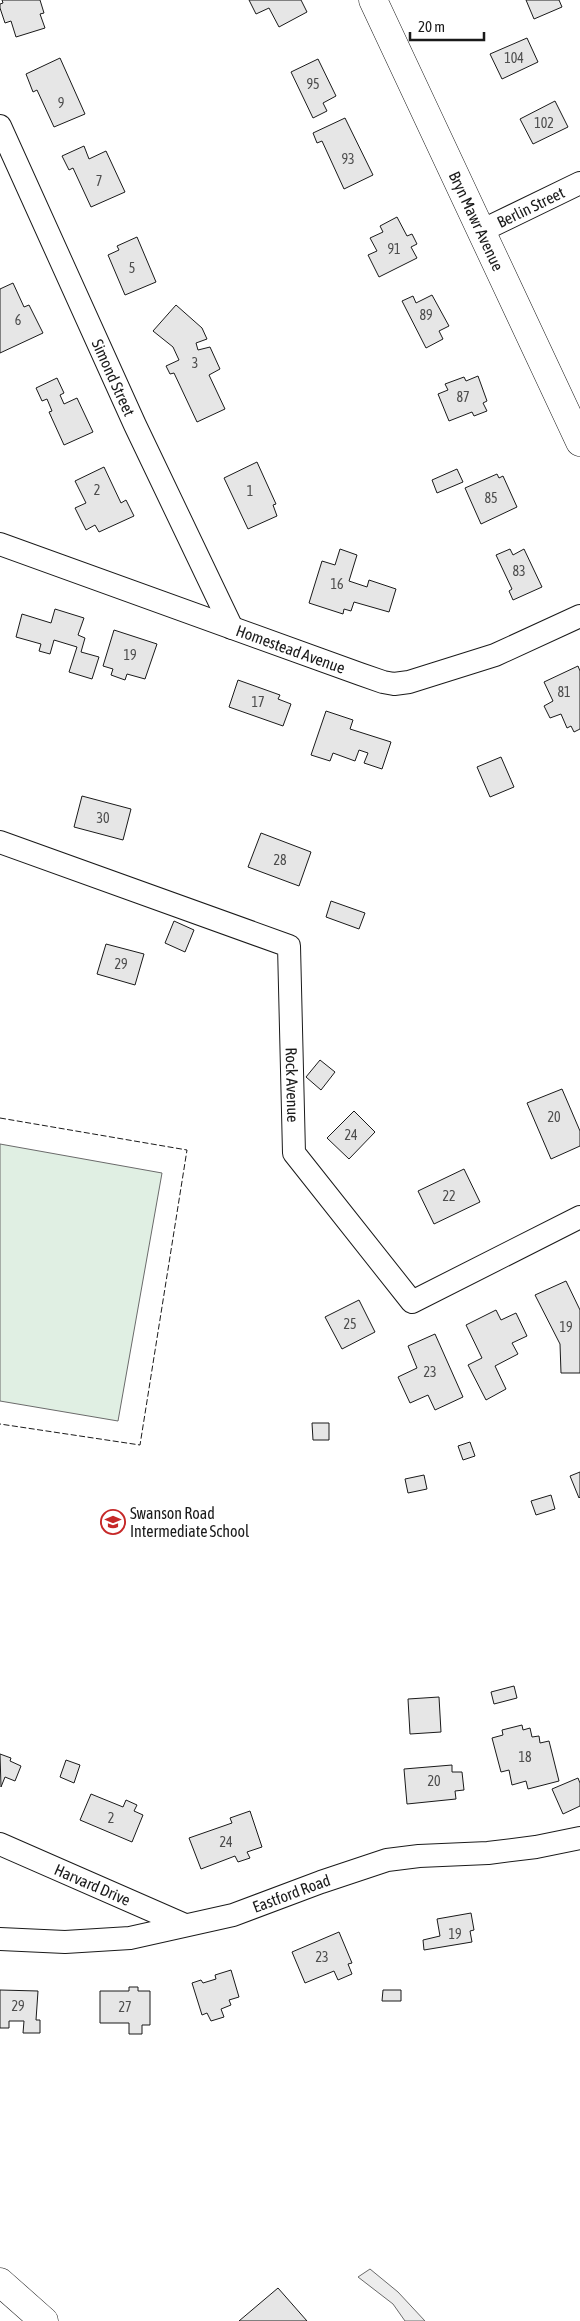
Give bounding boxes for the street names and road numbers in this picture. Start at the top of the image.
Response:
street label: Bryn Mawr Avenue [445,168,508,274]
street label: Berlin Street [494,183,567,231]
street label: Simond Street [88,336,139,419]
street label: Homestead Avenue [234,621,348,677]
street label: Rock Avenue [282,1047,302,1123]
street label: Harvard Drive [52,1860,133,1909]
street label: Eastford Road [250,1871,332,1916]

